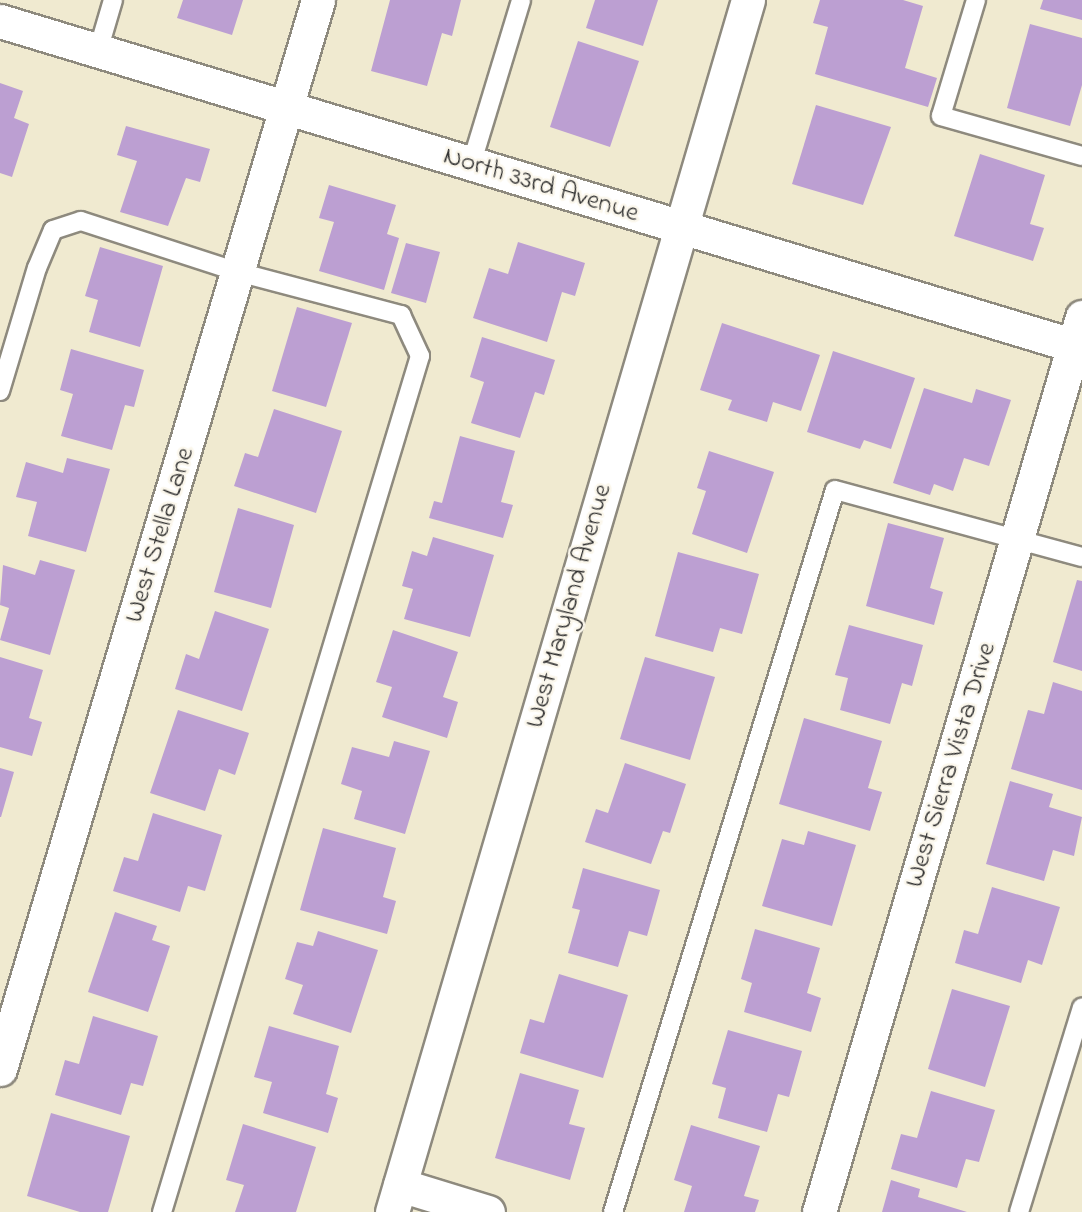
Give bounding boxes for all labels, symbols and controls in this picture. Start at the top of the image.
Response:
street label: North 33rd Avenue [439,140,643,230]
street label: West Stella Lane [118,443,202,627]
street label: West Maryland Avenue [519,480,619,732]
street label: West Sierra Vista Drive [898,639,1004,891]

